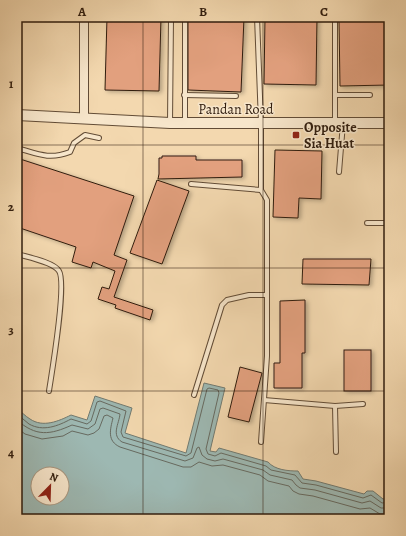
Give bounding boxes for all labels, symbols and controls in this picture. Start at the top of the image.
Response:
text: A [77,3,87,20]
text: B [199,3,207,20]
text: C [320,3,328,20]
text: 1 [9,75,14,92]
street label: Pandan Road [198,100,274,119]
place label: Opposite Sia Huat [304,118,357,153]
marker: Opposite Sia Huat [291,130,301,140]
text: 2 [8,198,15,215]
text: 3 [8,321,14,338]
text: 4 [8,444,14,461]
north arrow [30,466,70,506]
text: N [47,469,60,486]

